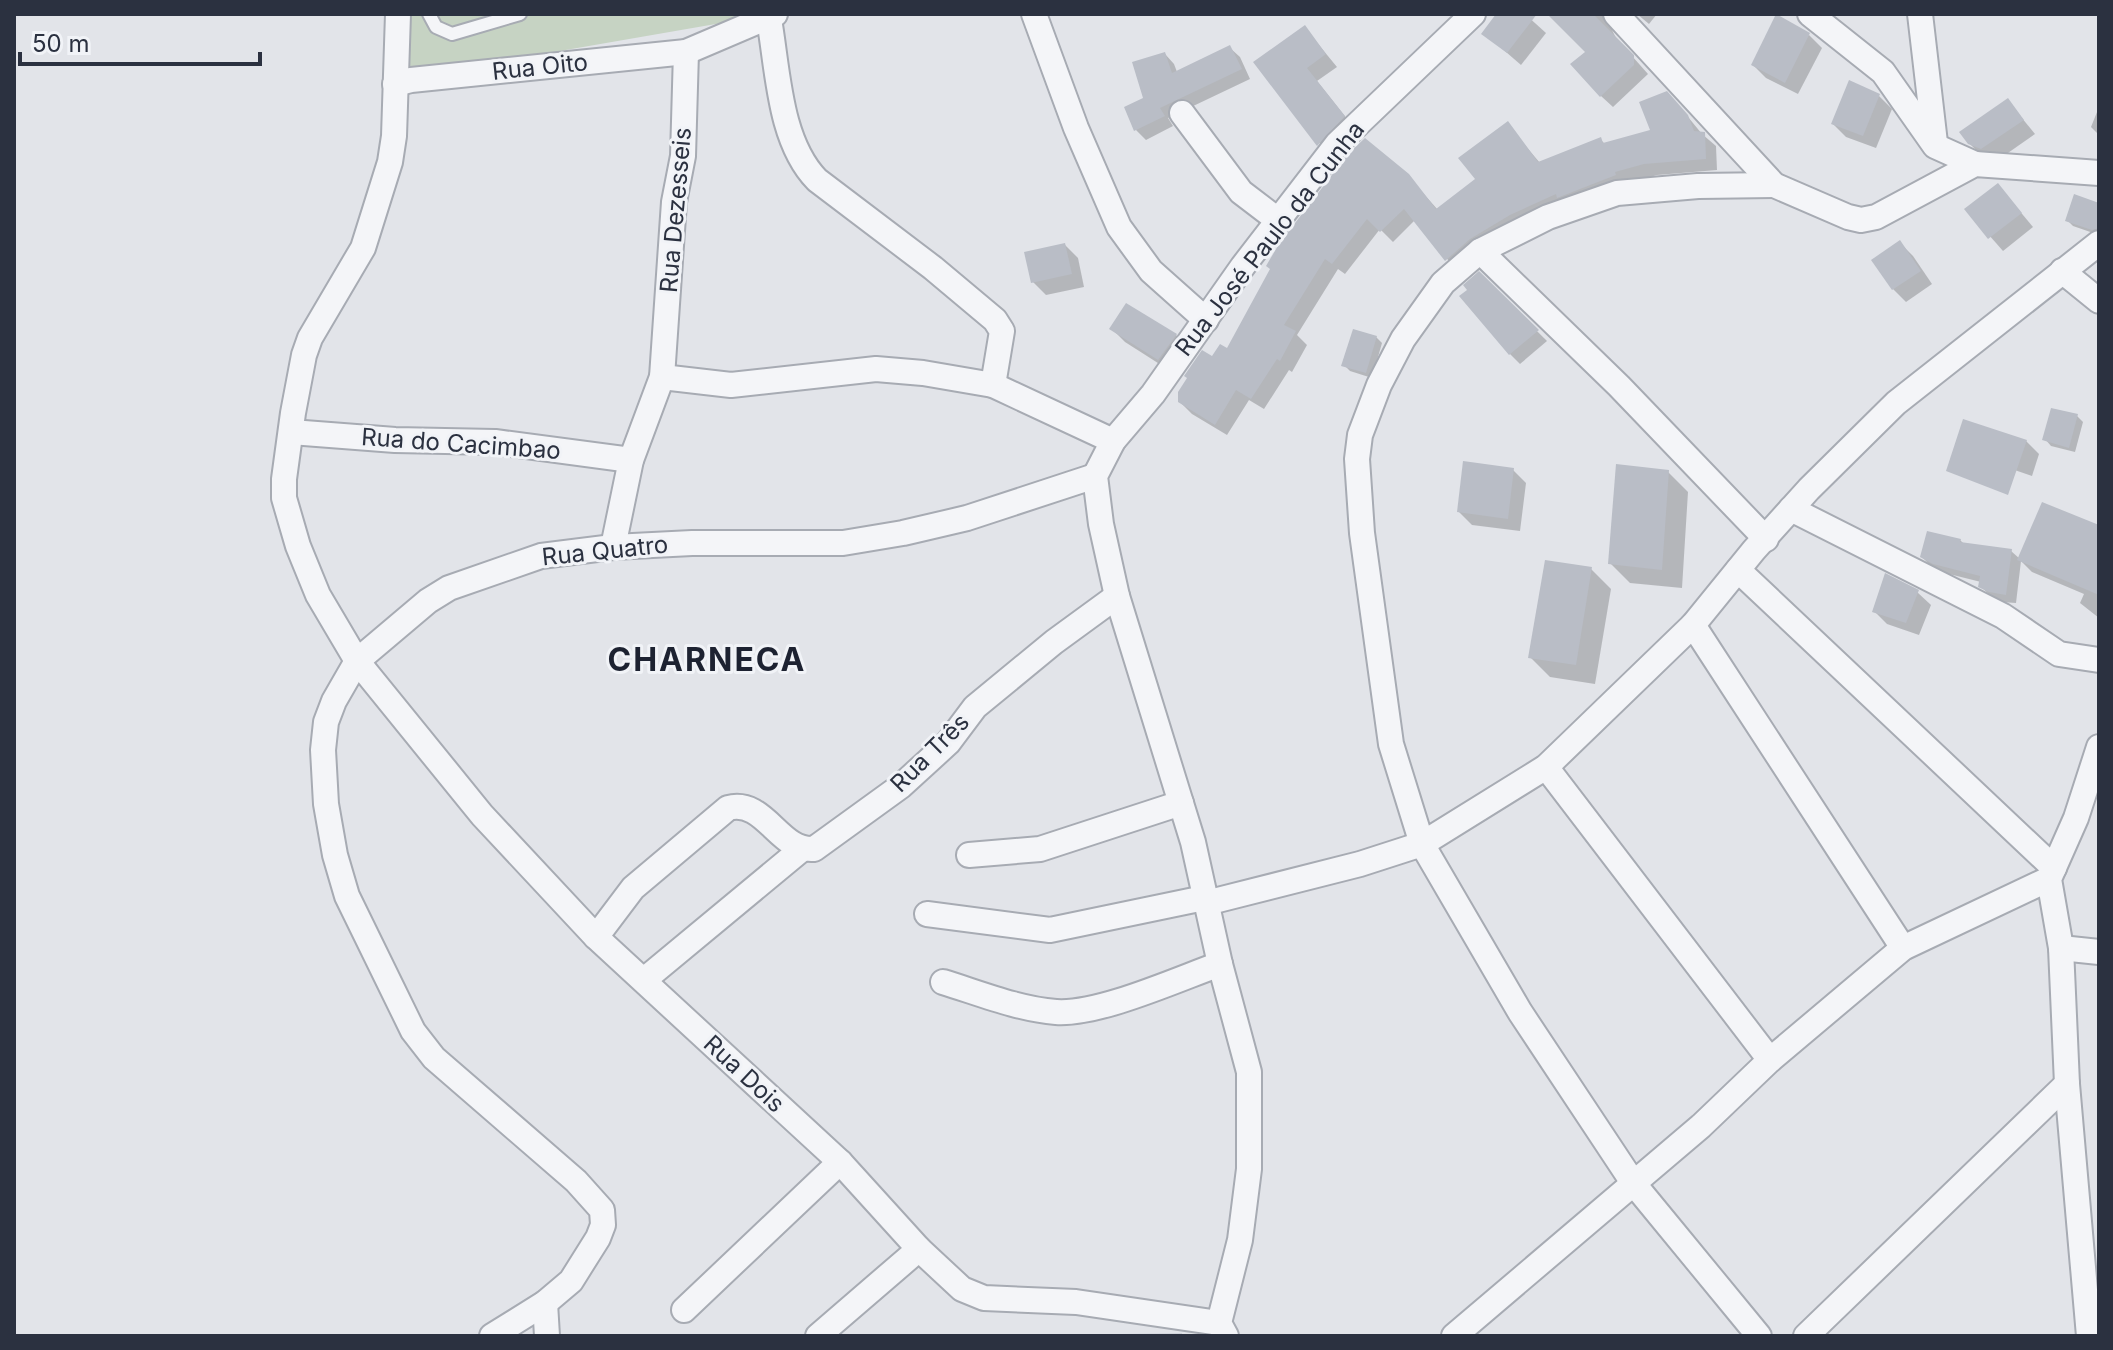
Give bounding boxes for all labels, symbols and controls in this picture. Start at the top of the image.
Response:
scale bar [20,16,260,66]
text: 50 m [32,29,90,58]
street label: Rua Oito [491,47,589,86]
street label: Rua José Paulo da Cunha [1169,116,1370,362]
street label: Rua Dezesseis [654,126,697,294]
street label: Rua do Cacimbao [360,422,562,465]
street label: Rua Quatro [540,529,669,572]
district label: CHARNECA [608,640,807,679]
street label: Rua Três [884,707,975,798]
street label: Rua Dois [698,1029,791,1118]

